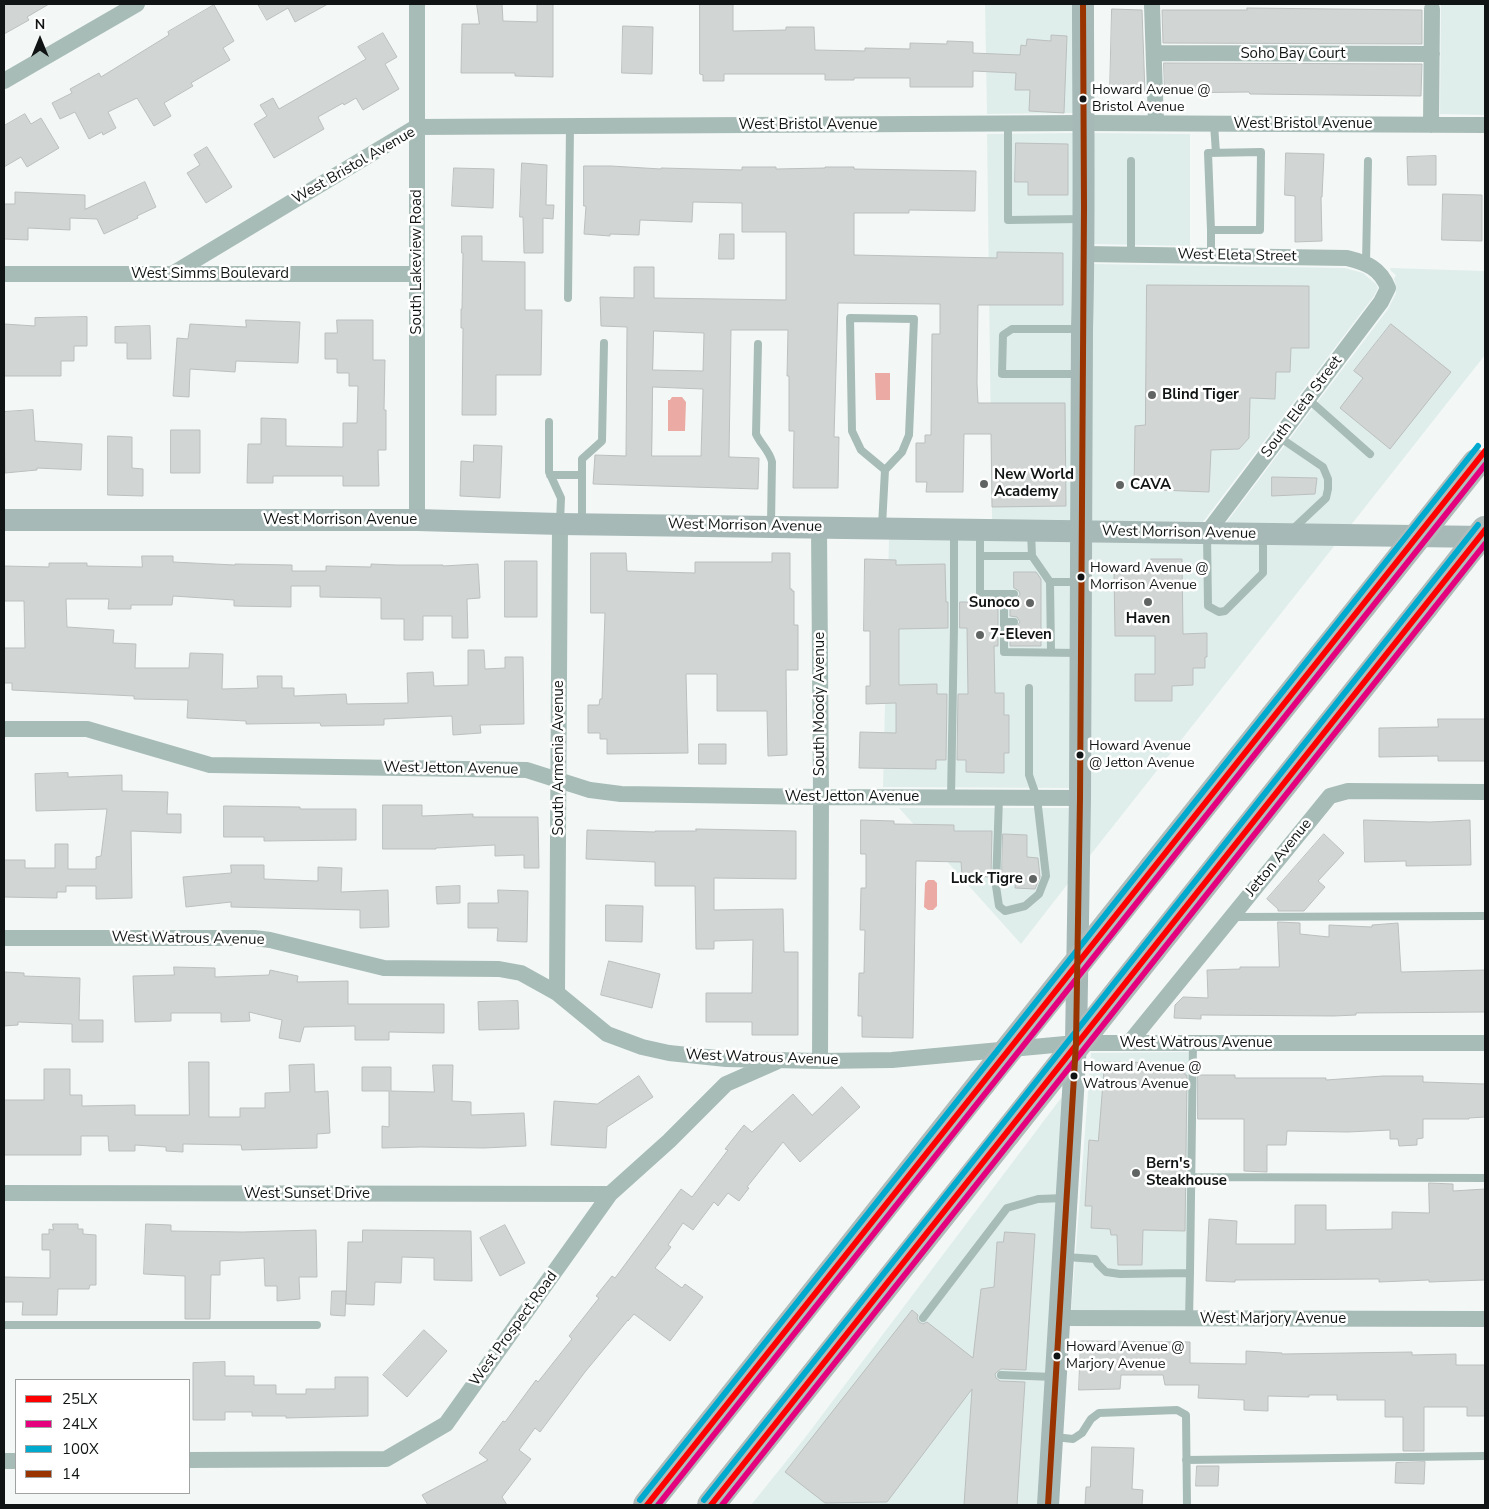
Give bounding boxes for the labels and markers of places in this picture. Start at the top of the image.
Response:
place label: Howard Avenue @ Bristol Avenue [1092,83,1211,115]
marker: Howard Avenue @ Bristol Avenue [1078,94,1088,104]
place label: Blind Tiger [1162,386,1239,404]
marker: Blind Tiger [1146,389,1158,401]
place label: New World Academy [994,466,1074,501]
place label: CAVA [1130,476,1171,494]
marker: New World Academy [978,478,990,490]
marker: CAVA [1114,479,1126,491]
place label: Howard Avenue @ Morrison Avenue [1090,561,1209,594]
marker: Howard Avenue @ Morrison Avenue [1076,572,1086,582]
place label: Sunoco [969,594,1020,612]
marker: Haven [1142,596,1154,608]
marker: Sunoco [1024,597,1036,609]
place label: Haven [1126,610,1170,628]
place label: 7-Eleven [990,626,1052,644]
marker: 7-Eleven [974,629,986,641]
place label: Howard Avenue @ Jetton Avenue [1089,739,1194,772]
marker: Howard Avenue @ Jetton Avenue [1075,750,1085,760]
place label: Luck Tigre [951,870,1023,888]
marker: Luck Tigre [1027,873,1039,885]
place label: Howard Avenue @ Watrous Avenue [1083,1060,1202,1092]
marker: Howard Avenue @ Watrous Avenue [1069,1071,1079,1081]
place label: Bern's Steakhouse [1146,1155,1227,1190]
marker: Bern's Steakhouse [1130,1167,1142,1179]
place label: Howard Avenue @ Marjory Avenue [1066,1340,1185,1372]
marker: Howard Avenue @ Marjory Avenue [1052,1351,1062,1361]

